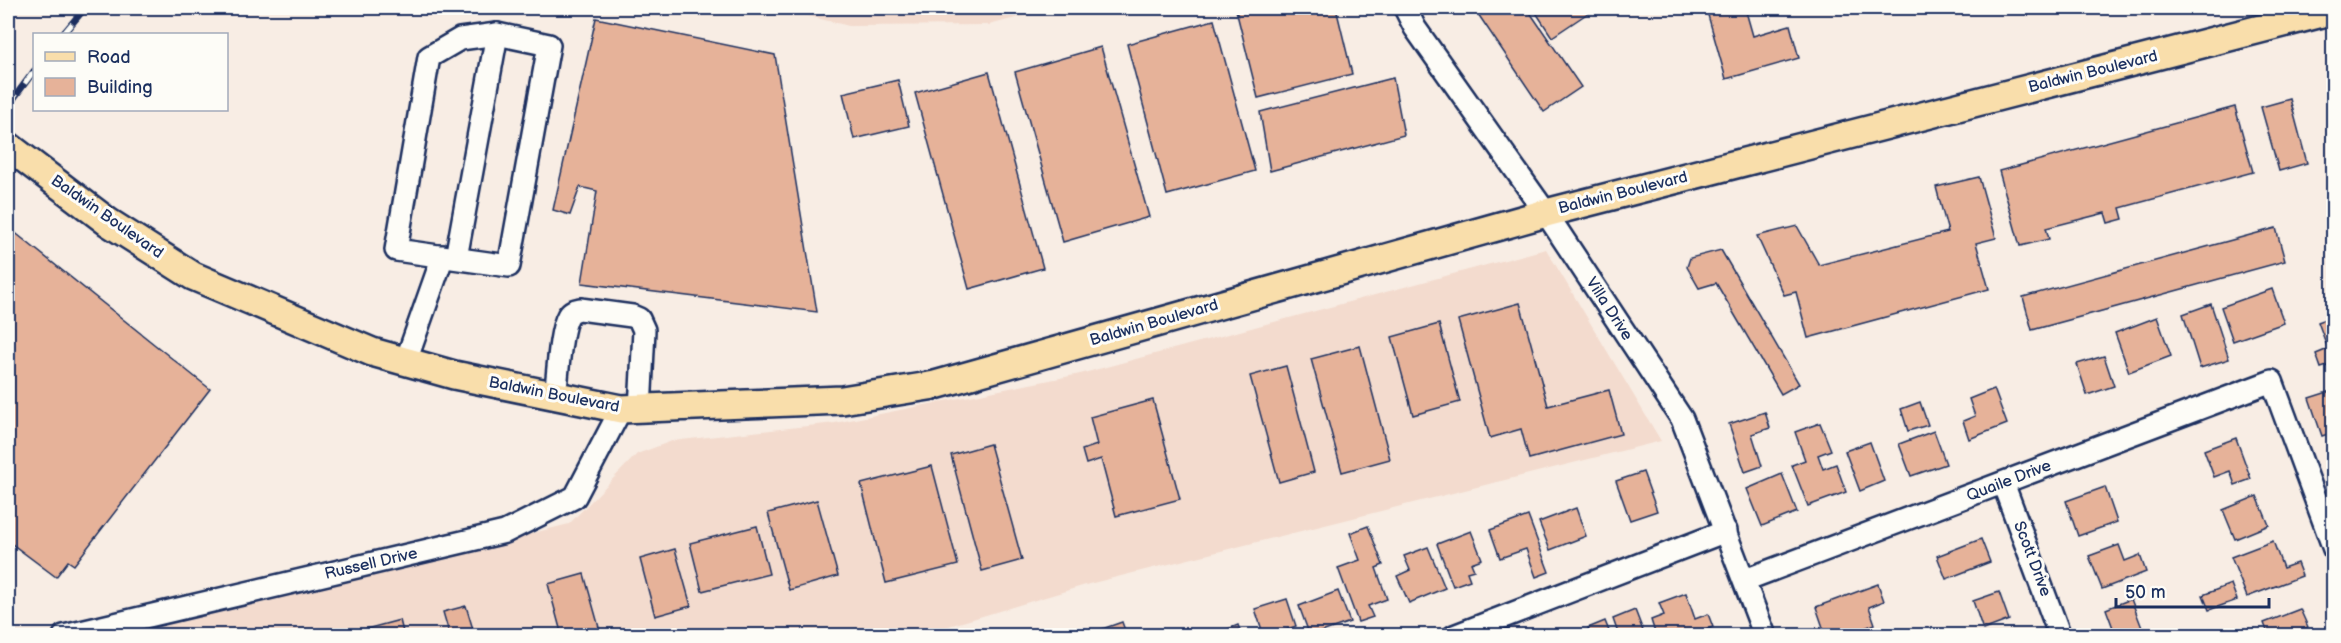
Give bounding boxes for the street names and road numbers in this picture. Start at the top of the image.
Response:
street label: Baldwin Boulevard [2026,47,2160,97]
street label: Baldwin Boulevard [1556,168,1690,218]
street label: Baldwin Boulevard [47,171,167,263]
street label: Villa Drive [1582,274,1637,345]
street label: Baldwin Boulevard [1088,296,1220,350]
street label: Baldwin Boulevard [487,373,621,417]
street label: Quaile Drive [1964,456,2054,506]
street label: Scott Drive [2009,519,2055,600]
street label: Russell Drive [323,544,420,584]

